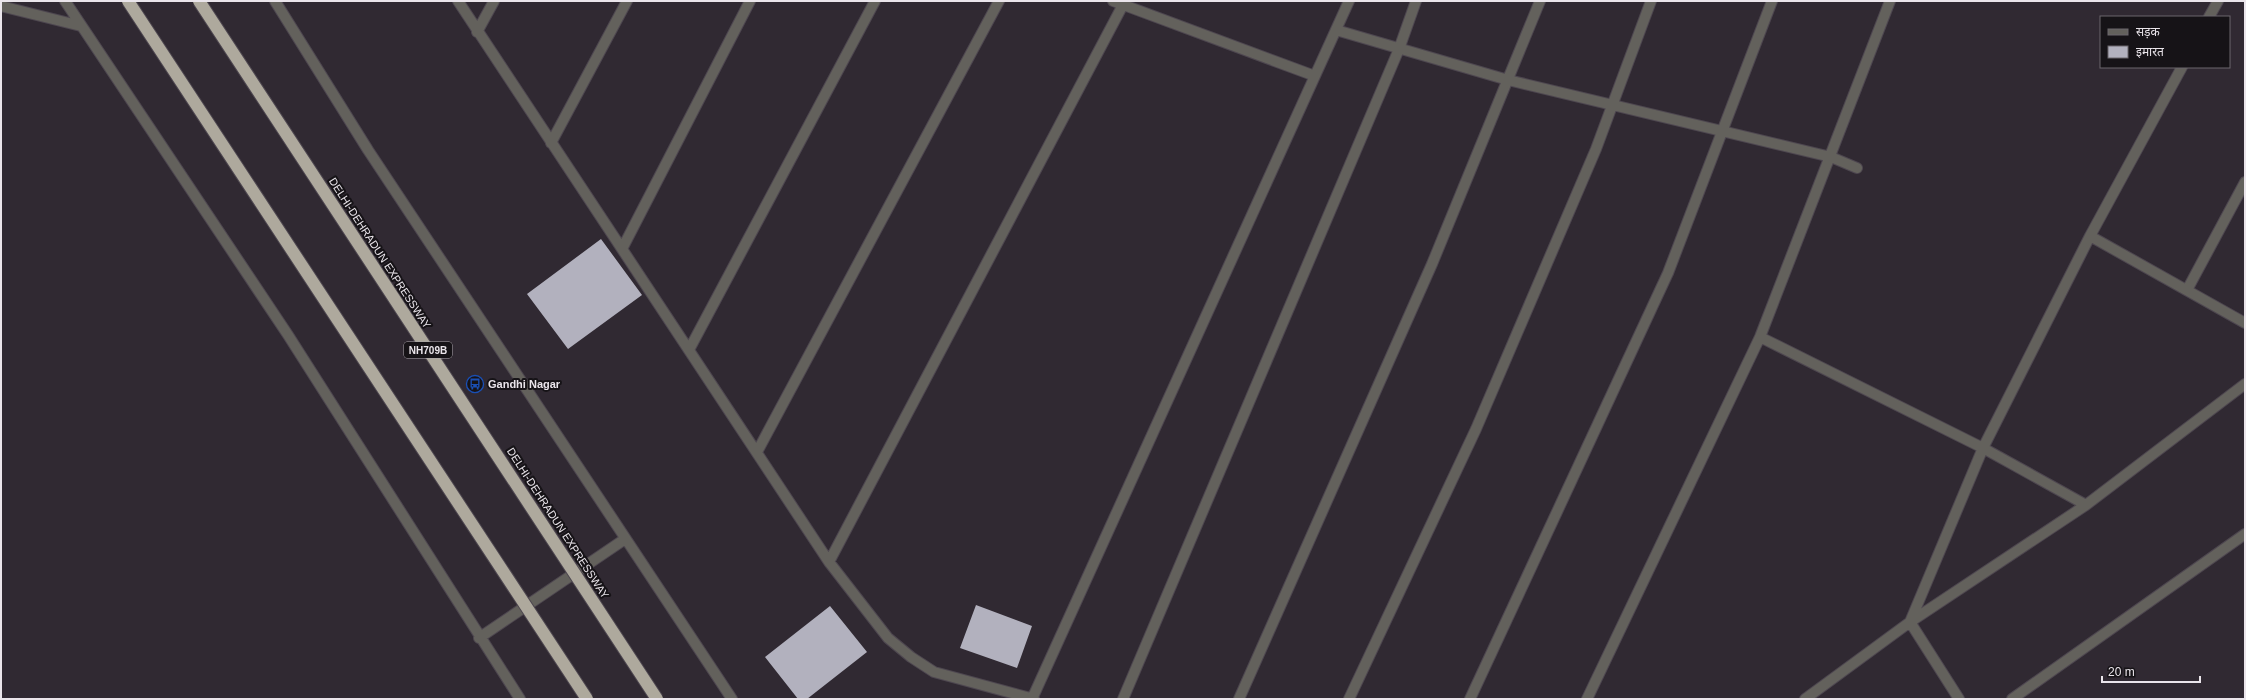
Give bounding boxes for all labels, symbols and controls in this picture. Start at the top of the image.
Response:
legend [2100,16,2230,68]
text: सड़क [2136,25,2161,39]
text: इमारत [2136,45,2165,59]
street label: DELHI-DEHRADUN EXPRESSWAY [327,175,434,331]
road number: NH709B [404,342,452,358]
bus stop icon: Gandhi Nagar [465,374,485,394]
place label: Gandhi Nagar [488,378,561,390]
street label: DELHI-DEHRADUN EXPRESSWAY [505,445,612,601]
scale bar [2102,658,2200,684]
text: 20 m [2108,665,2135,679]

